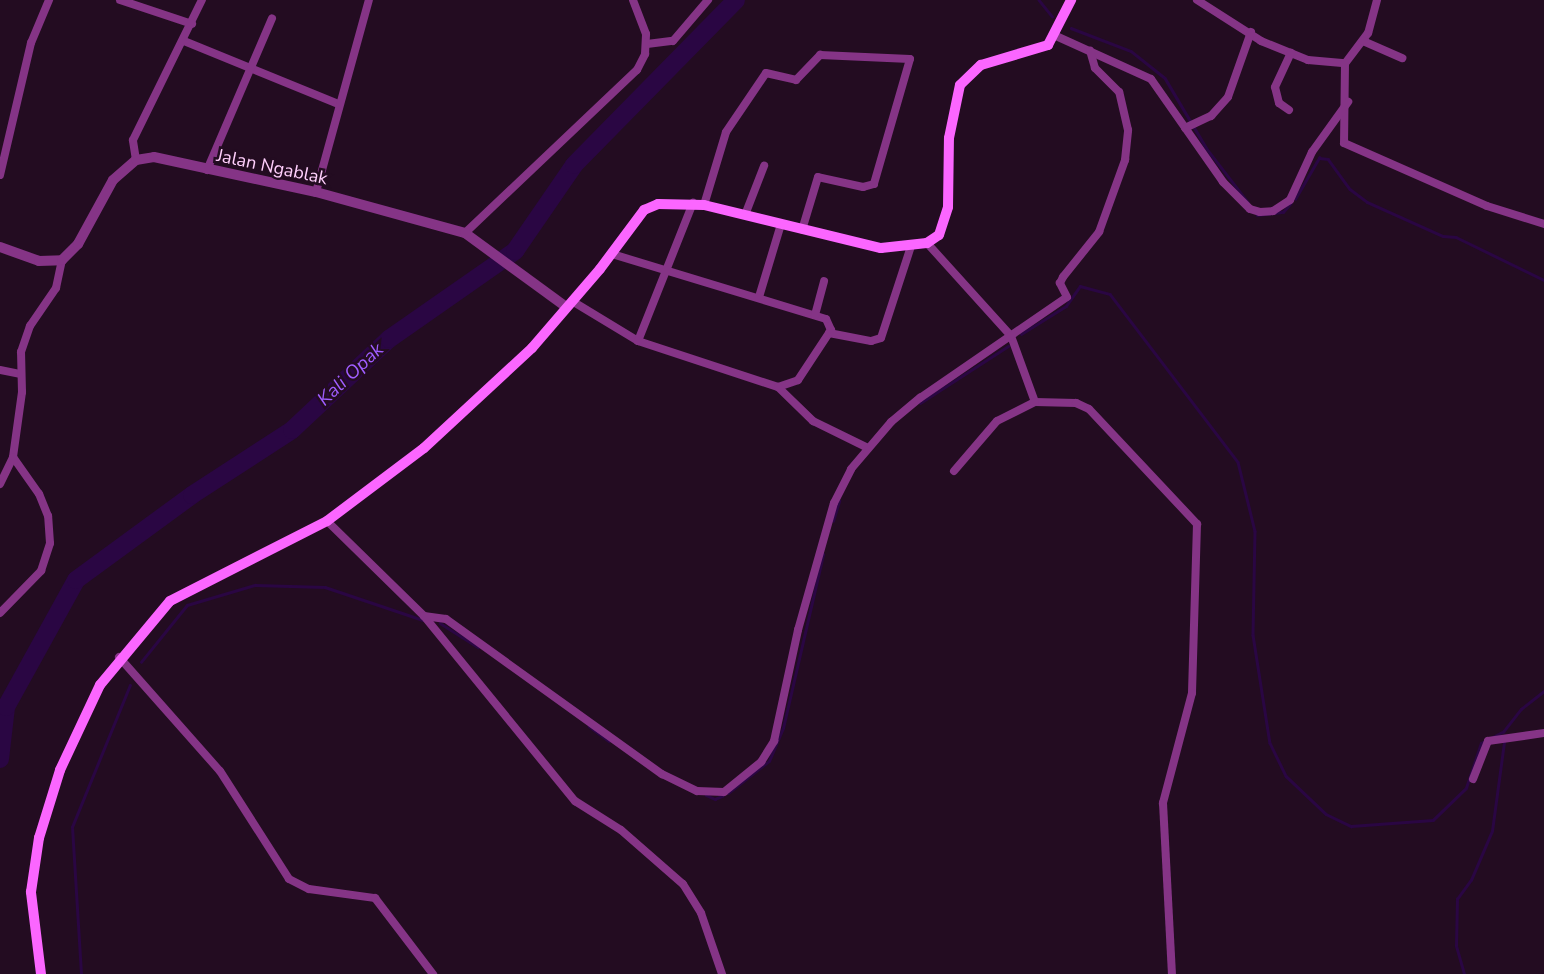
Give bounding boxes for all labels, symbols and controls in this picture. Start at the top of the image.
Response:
street label: Jalan Ngablak [215,145,329,189]
water label: Kali Opak [313,339,389,411]

